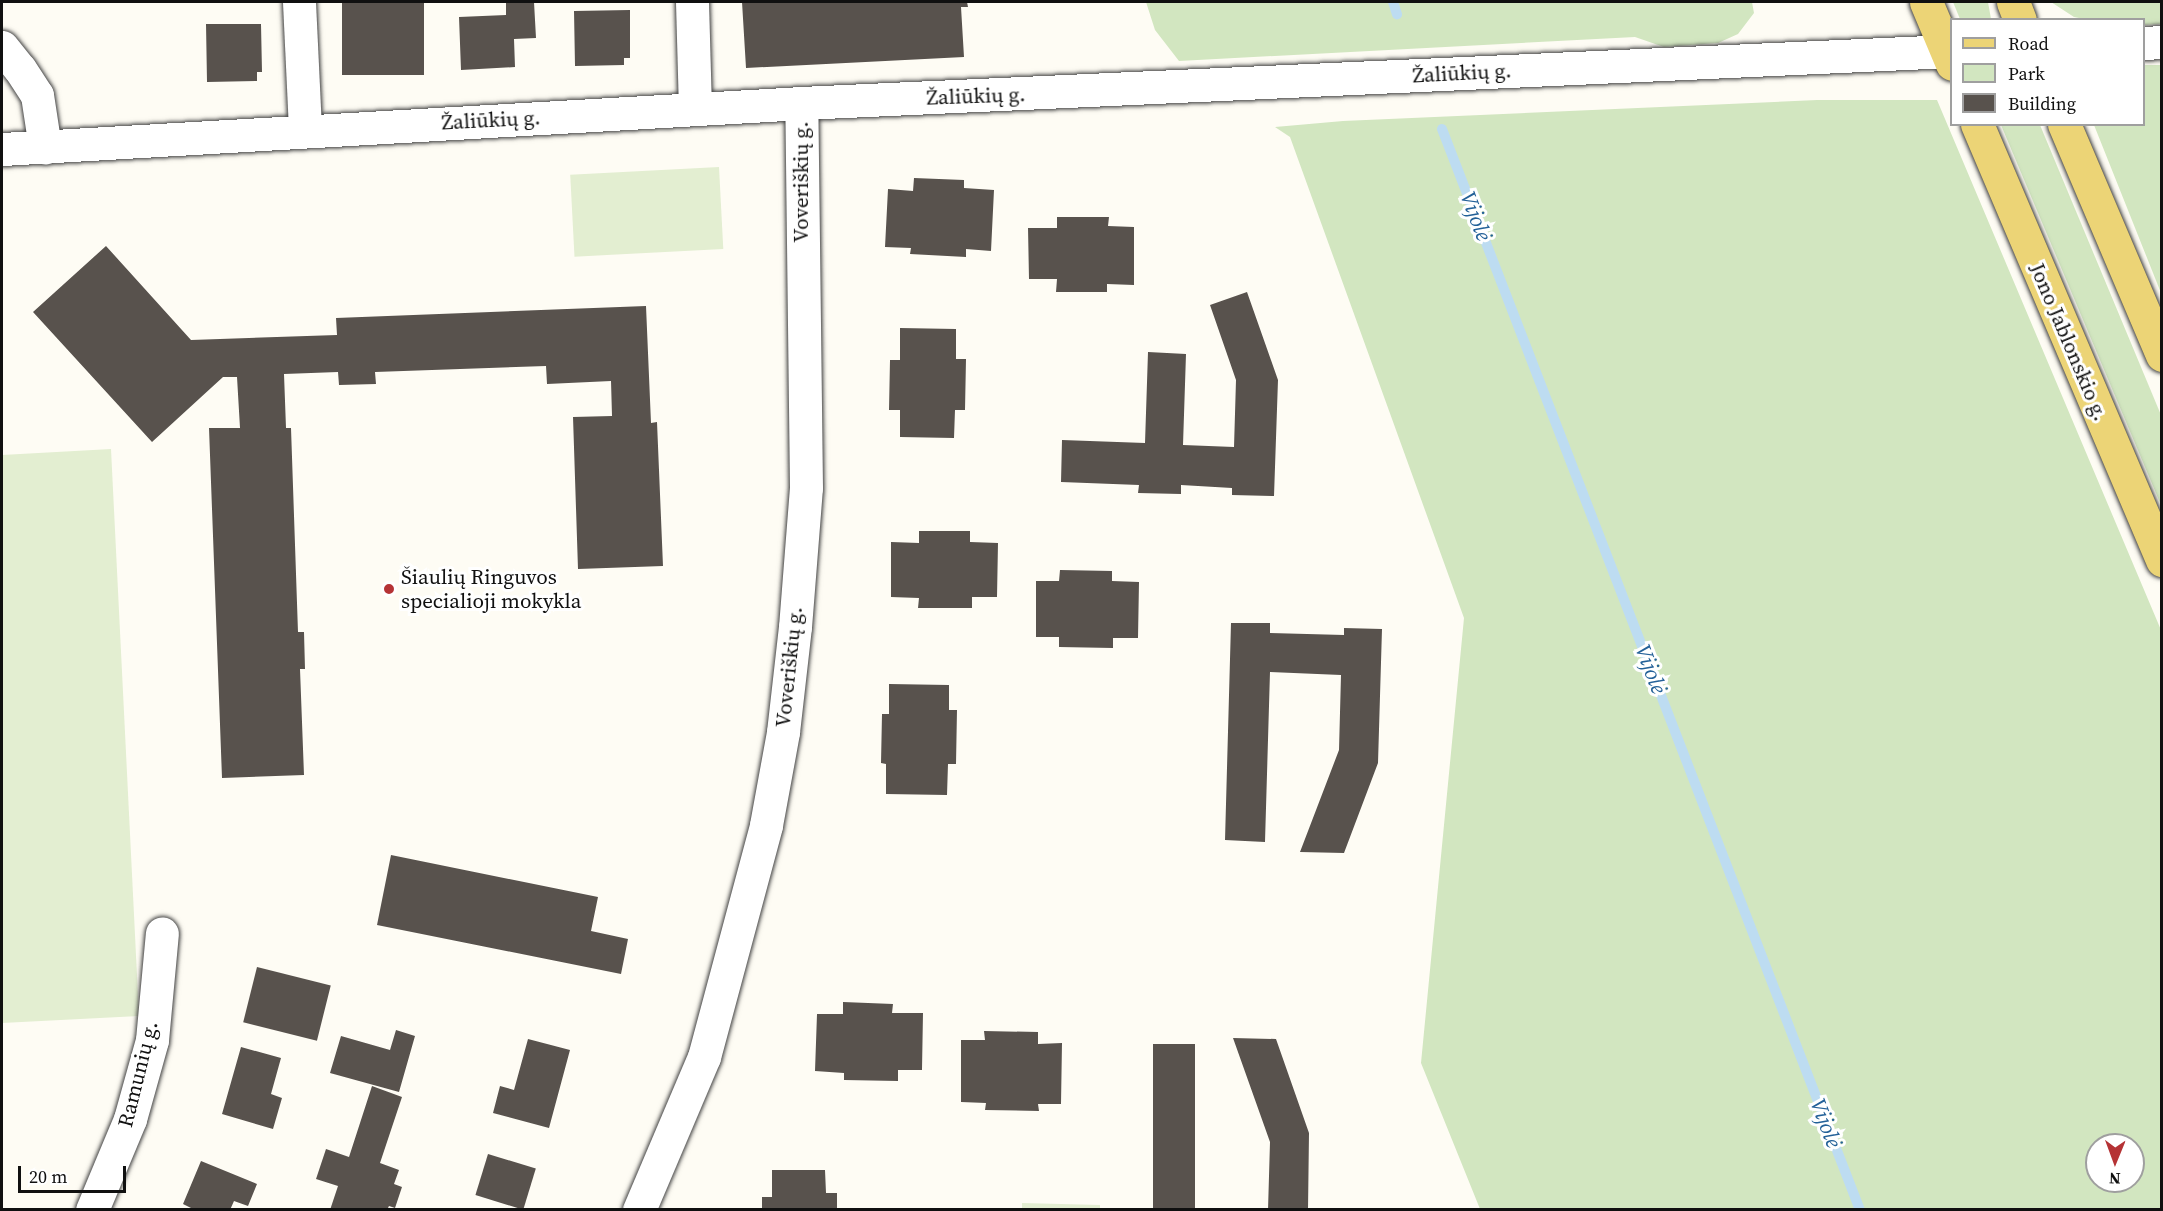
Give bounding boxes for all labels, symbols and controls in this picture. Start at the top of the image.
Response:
legend [1950,18,2145,126]
text: Road [2008,31,2049,56]
street label: Žaliūkių g. [1412,58,1512,88]
text: Park [2008,61,2045,86]
street label: Žaliūkių g. [926,82,1026,110]
text: Building [2008,91,2076,116]
street label: Žaliūkių g. [441,105,541,135]
street label: Voveriškių g. [788,121,814,243]
water label: Vijolė [1455,188,1497,244]
street label: Jono Jablonskio g. [2024,259,2114,425]
place label: Šiaulių Ringuvos specialioji mokykla [401,564,581,614]
marker: Šiaulių Ringuvos specialioji mokykla [382,582,396,596]
street label: Voveriškių g. [770,605,808,729]
water label: Vijolė [1630,641,1672,697]
street label: Ramunių g. [113,1018,163,1130]
water label: Vijolė [1805,1095,1847,1151]
north arrow [2085,1133,2145,1193]
scale bar [21,1154,129,1192]
text: 20 m [29,1164,67,1189]
text: N [2109,1168,2121,1190]

